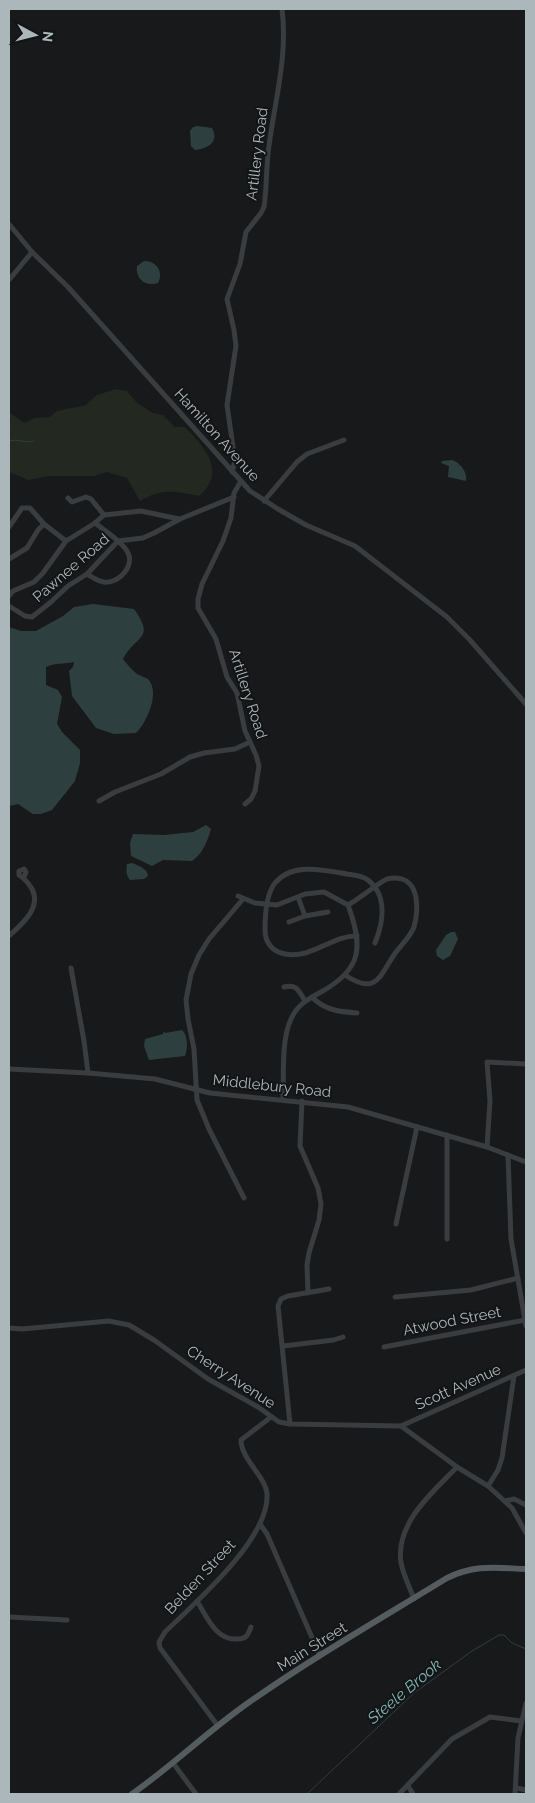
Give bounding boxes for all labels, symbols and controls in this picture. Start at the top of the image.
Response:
north arrow [10,10,60,60]
text: N [39,30,56,43]
street label: Artillery Road [242,107,272,201]
street label: Hamilton Avenue [171,385,264,485]
street label: Pawnee Road [29,530,113,606]
street label: Artillery Road [225,647,271,741]
street label: Middlebury Road [212,1071,332,1101]
street label: Atwood Street [402,1303,502,1339]
street label: Cherry Avenue [183,1342,279,1412]
street label: Scott Avenue [412,1360,504,1414]
street label: Belden Street [161,1536,239,1618]
street label: Main Street [274,1619,350,1675]
water label: Steele Brook [363,1655,445,1728]

